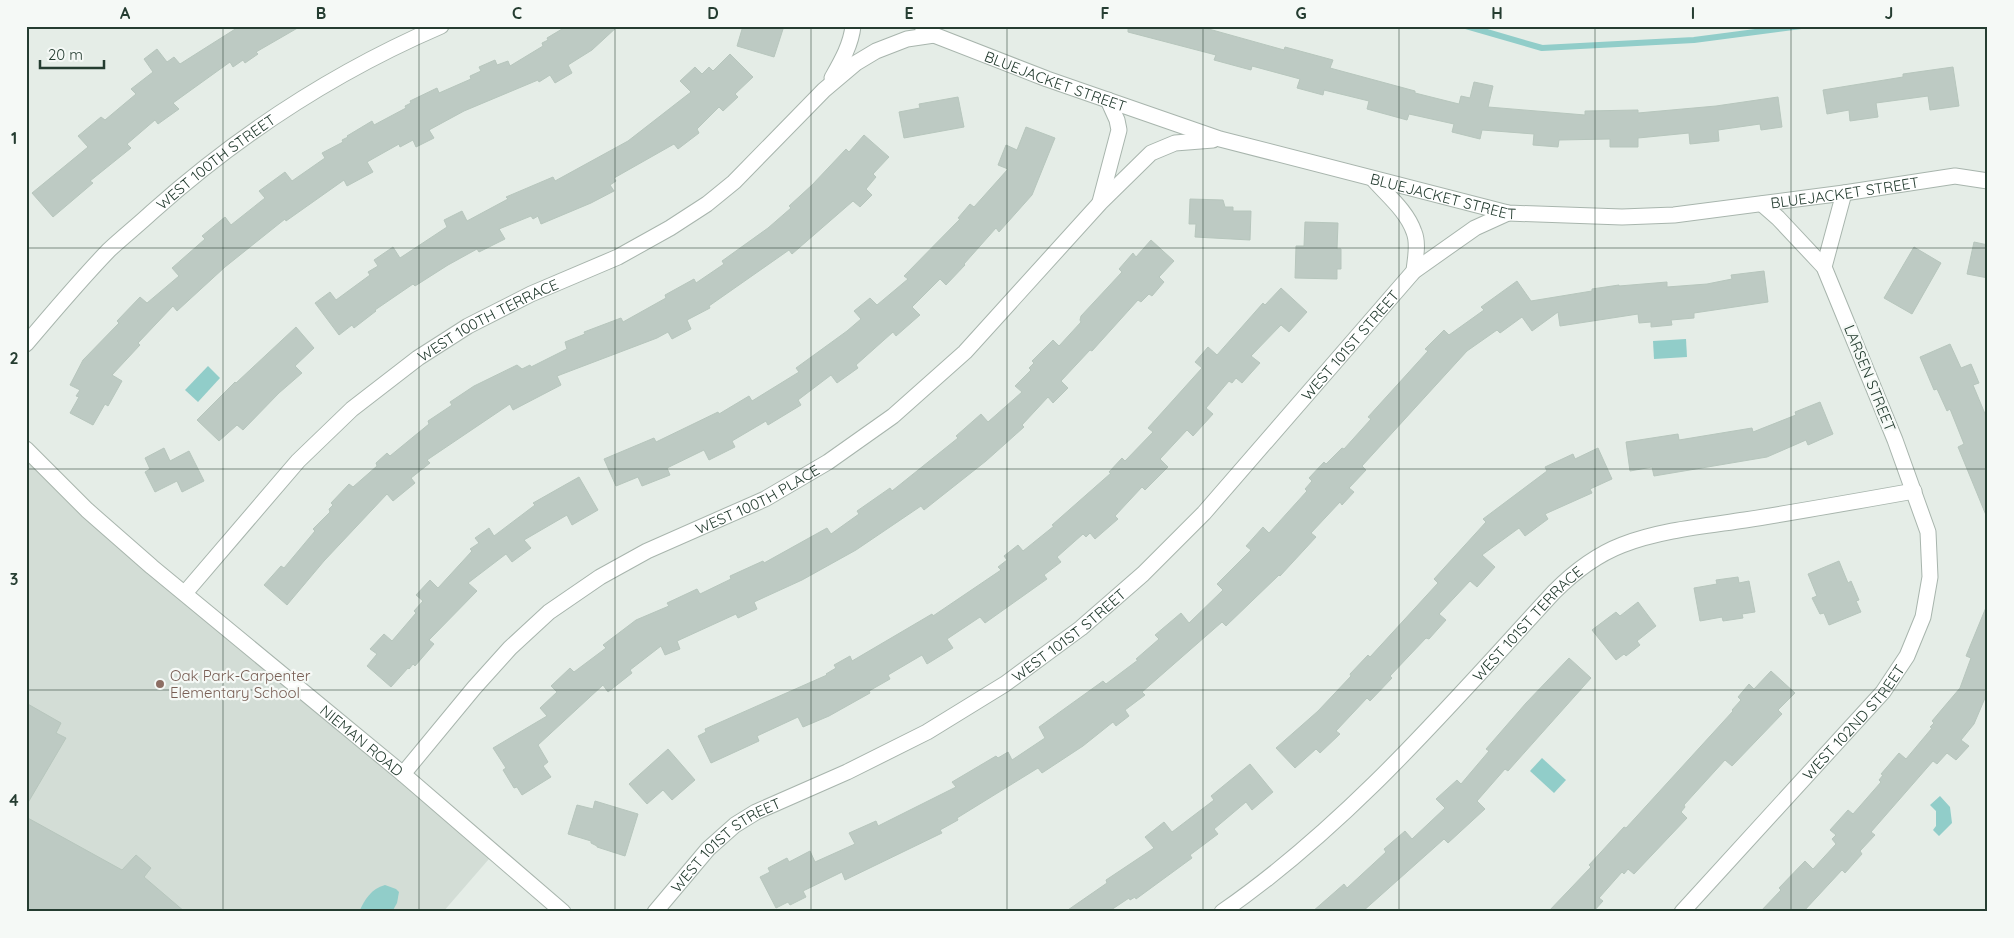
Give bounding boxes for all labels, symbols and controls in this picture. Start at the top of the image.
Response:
text: A [120,3,131,23]
text: B [316,3,326,23]
text: C [512,3,522,23]
text: D [707,3,719,23]
text: E [904,3,914,23]
text: F [1101,3,1110,23]
text: G [1295,3,1307,23]
text: H [1491,3,1503,23]
text: I [1691,3,1695,23]
text: J [1885,3,1893,23]
scale bar [40,38,104,70]
text: 20 m [48,45,83,64]
street label: BLUEJACKET STREET [982,46,1129,115]
street label: WEST 100TH STREET [152,110,279,214]
text: 1 [11,128,17,148]
street label: BLUEJACKET STREET [1368,169,1517,223]
street label: BLUEJACKET STREET [1769,172,1920,212]
street label: WEST 100TH TERRACE [414,274,561,365]
street label: WEST 101ST STREET [1297,286,1403,404]
street label: LARSEN STREET [1840,322,1900,434]
text: 2 [9,348,19,368]
street label: WEST 100TH PLACE [692,460,823,538]
street label: WEST 101ST TERRACE [1468,561,1586,685]
text: 3 [10,569,18,589]
street label: WEST 101ST STREET [1008,584,1129,685]
street label: WEST 102ND STREET [1798,661,1908,784]
place label: Oak Park-Carpenter Elementary School [170,666,311,702]
marker: Oak Park-Carpenter Elementary School [154,678,166,690]
street label: NIEMAN ROAD [317,700,408,780]
text: 4 [9,790,19,810]
street label: WEST 101ST STREET [666,793,783,896]

